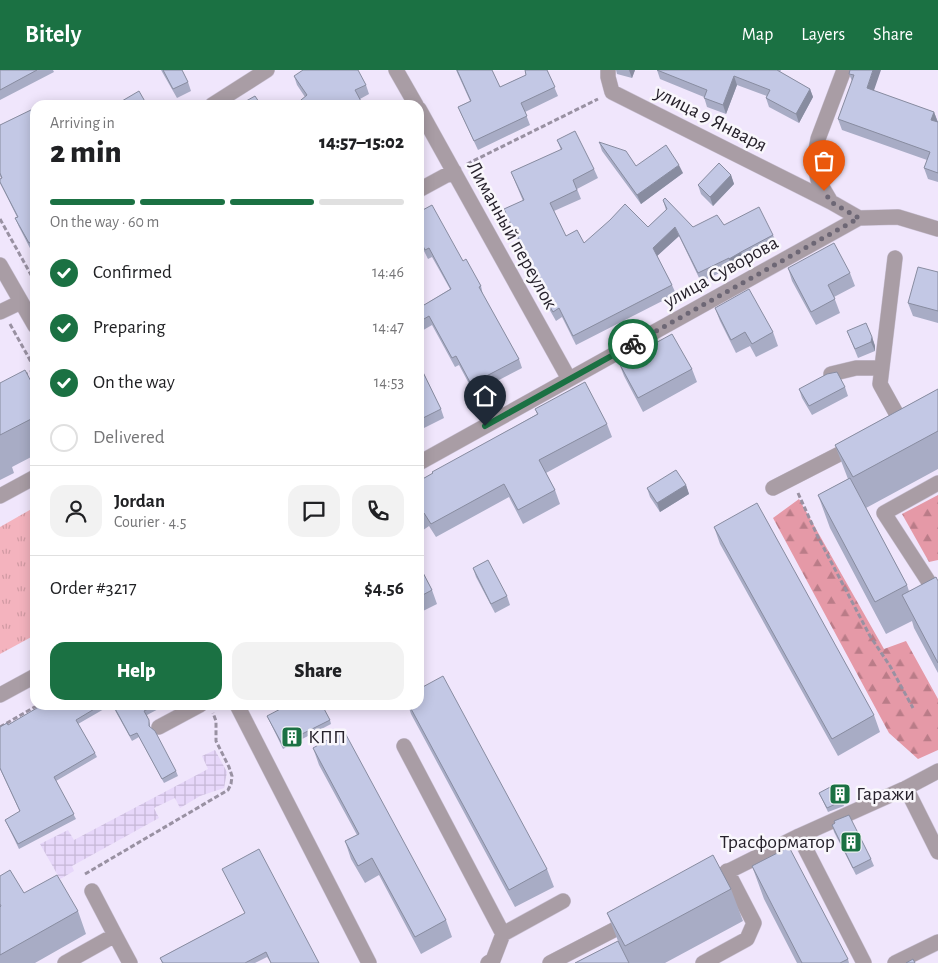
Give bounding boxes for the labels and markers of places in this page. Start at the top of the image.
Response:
pin [803,140,845,191]
pin [464,375,506,426]
building icon: КПП [280,725,304,749]
place label: КПП [308,727,346,747]
building icon: Гаражи [828,782,852,806]
place label: Гаражи [856,784,915,804]
building icon: Трасформатор [839,830,863,854]
place label: Трасформатор [720,832,835,852]

